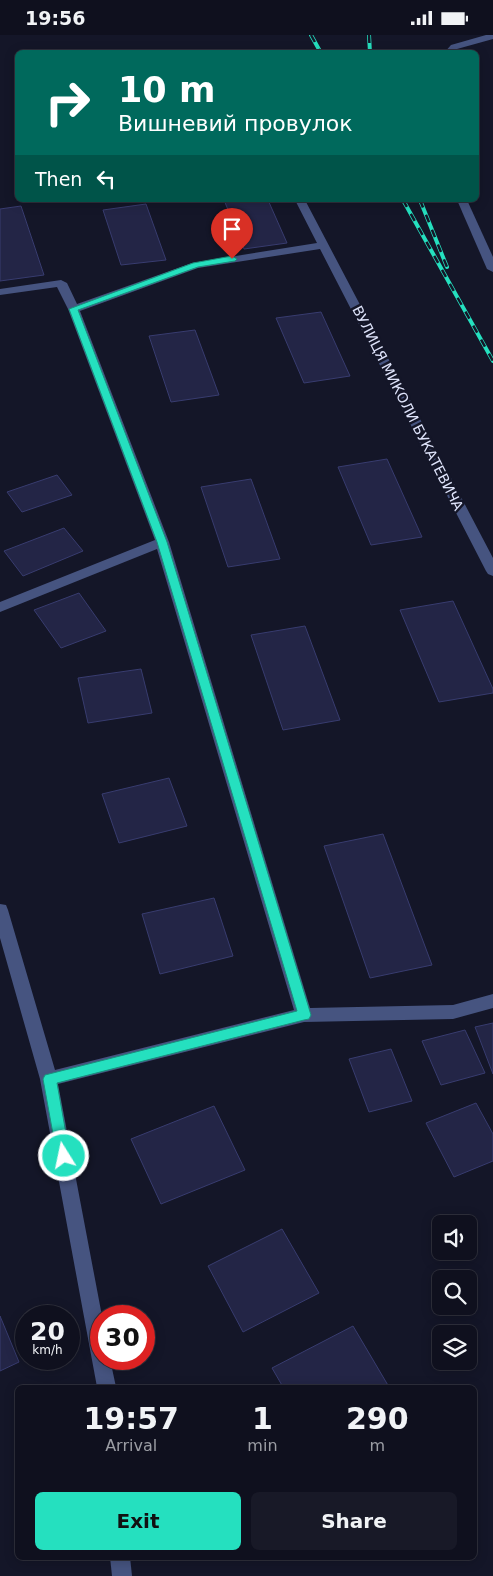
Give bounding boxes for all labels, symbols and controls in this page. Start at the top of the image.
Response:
text: 19:56 [25,7,85,29]
icon: right [35,70,100,135]
text: 10 m [118,70,215,110]
text: Вишневий провулок [118,111,353,136]
icon: left [92,165,120,193]
text: Then [35,168,82,190]
pin [211,208,253,259]
icon: arrive [218,215,246,243]
street label: ВУЛИЦЯ МИКОЛИ БУКАТЕВИЧА [349,303,467,513]
position arrow [37,1129,89,1181]
map controls [432,1215,477,1370]
button: sound [432,1215,477,1260]
button: search [432,1270,477,1315]
speed limit sign: 30 [90,1305,155,1370]
text: 20 [30,1317,65,1346]
button: layers [432,1325,477,1370]
text: km/h [32,1343,63,1357]
text: 19:57 [83,1401,179,1436]
text: 1 [252,1401,273,1436]
text: 290 [346,1401,409,1436]
text: Arrival [105,1436,157,1455]
text: min [247,1436,278,1455]
text: m [369,1436,385,1455]
button: Exit [35,1492,241,1550]
button: Share [251,1492,457,1550]

